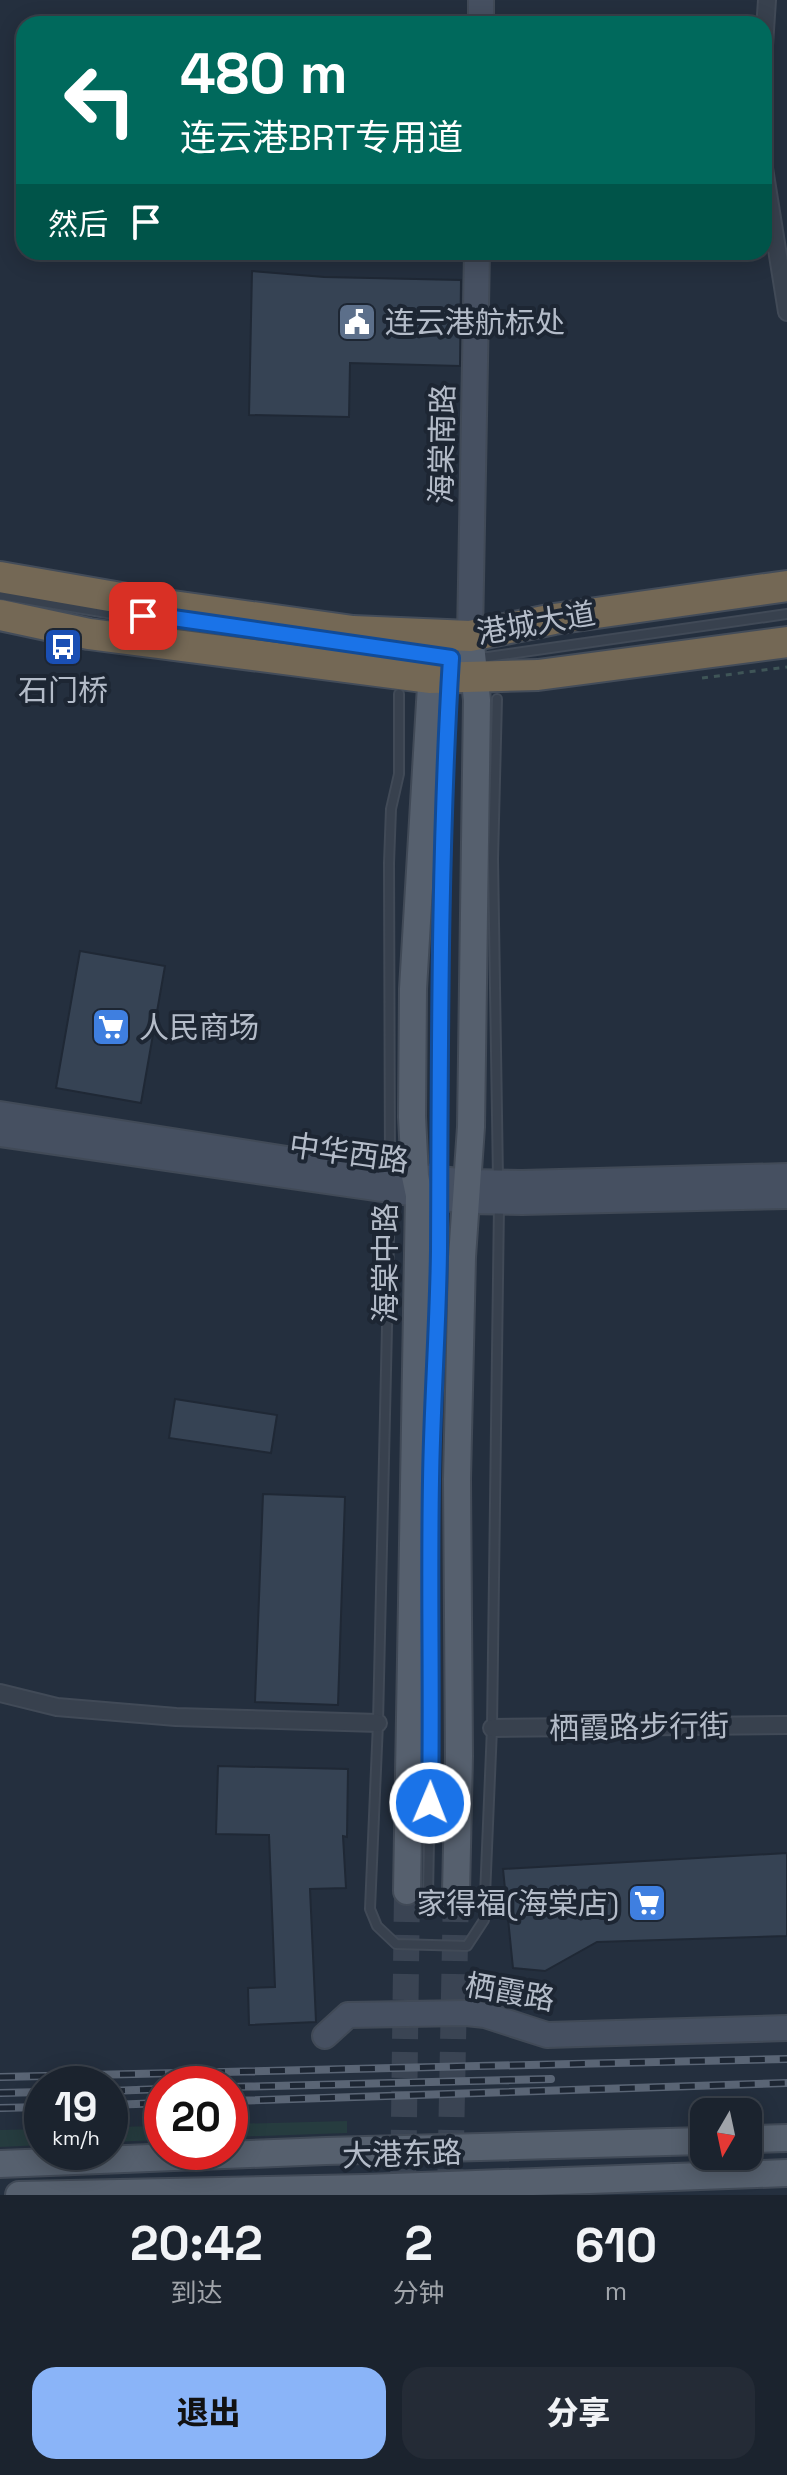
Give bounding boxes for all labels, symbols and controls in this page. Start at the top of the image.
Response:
text: 480 m [180,38,348,109]
icon: left [48,48,152,152]
text: 连云港BRT专用道 [180,115,463,161]
icon: arrive [124,200,168,244]
text: 然后 [48,205,108,244]
public building icon: 连云港航标处 [336,301,378,343]
place label: 连云港航标处 [385,303,565,342]
street label: 海棠南路 [421,384,463,504]
pin [109,582,177,650]
street label: 港城大道 [474,593,598,653]
icon: arrive [121,594,165,638]
bus stop icon: 石门桥 [42,626,84,668]
place label: 石门桥 [18,671,108,710]
supermarket icon: 人民商场 [90,1006,132,1048]
place label: 人民商场 [139,1008,259,1047]
street label: 中华西路 [287,1125,411,1181]
street label: 海棠中路 [366,1203,405,1323]
street label: 栖霞路步行街 [549,1706,729,1748]
position arrow [388,1761,472,1845]
supermarket icon: 家得福(海棠店) [626,1882,668,1924]
place label: 家得福(海棠店) [416,1884,619,1923]
street label: 栖霞路 [462,1965,558,2019]
speed limit sign: 20 [144,2066,248,2170]
text: 19 [55,2082,97,2133]
north arrow [690,2098,762,2170]
map controls [690,2098,762,2170]
text: km/h [52,2125,100,2151]
street label: 大港东路 [341,2132,463,2176]
text: 20:42 [130,2213,263,2274]
text: 2 [405,2213,433,2274]
text: 610 [575,2215,657,2276]
text: m [605,2274,627,2308]
text: 到达 [170,2276,222,2310]
text: 分钟 [393,2276,445,2310]
button: 退出 [32,2367,386,2459]
button: 分享 [402,2367,755,2459]

